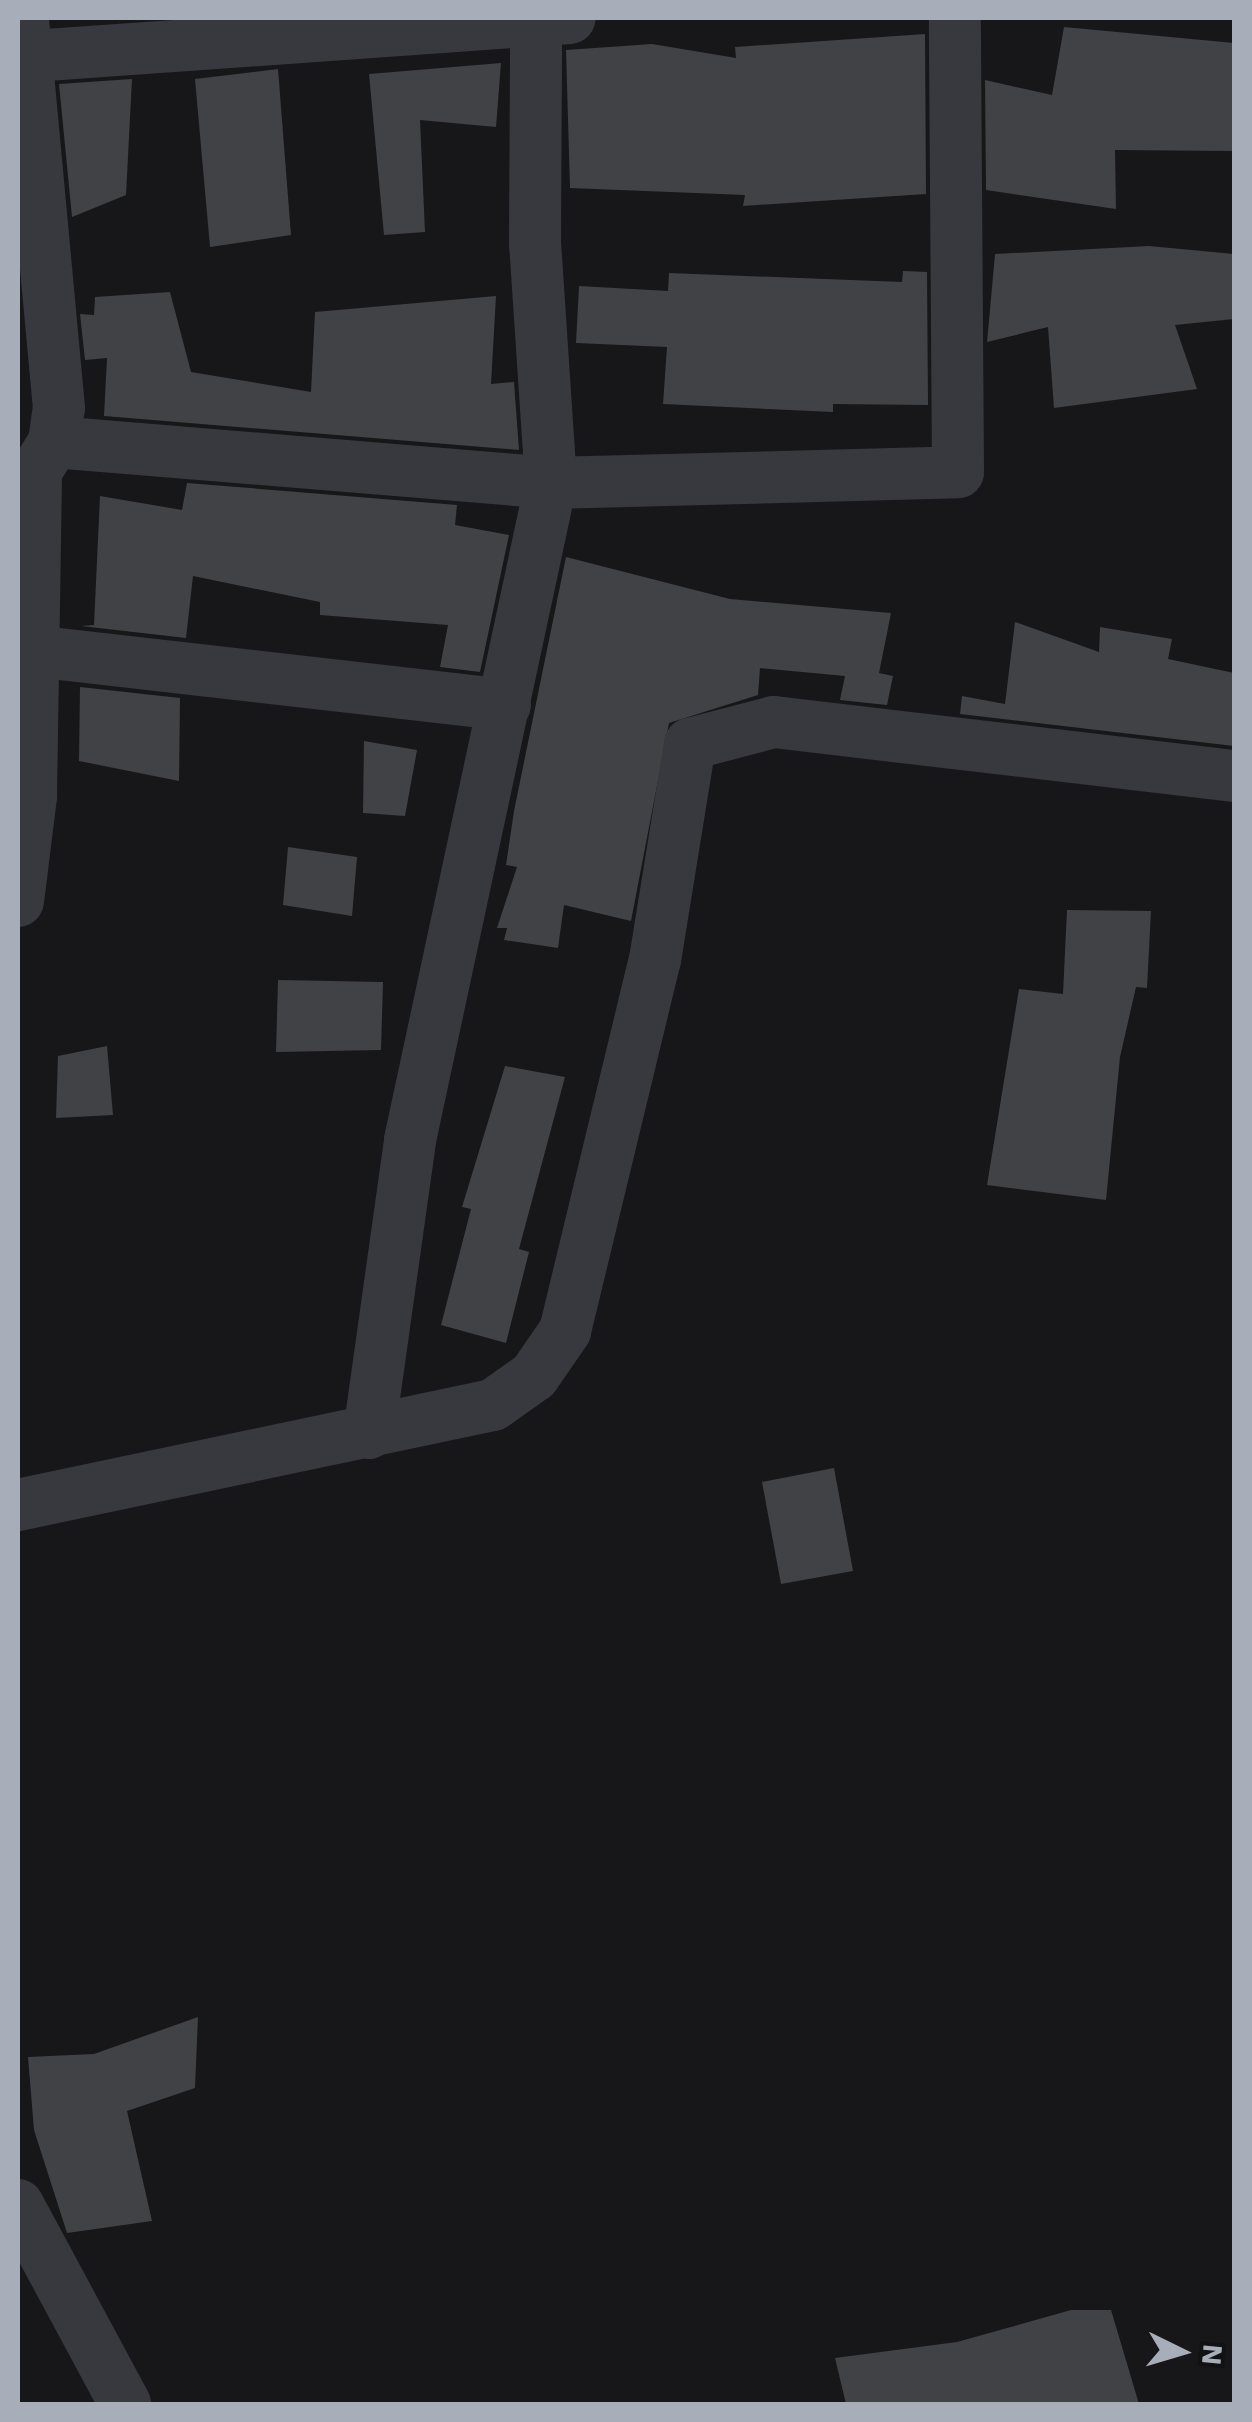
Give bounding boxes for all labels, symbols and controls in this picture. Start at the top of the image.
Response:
north arrow [1132,2302,1232,2402]
text: N [1195,2343,1230,2366]

